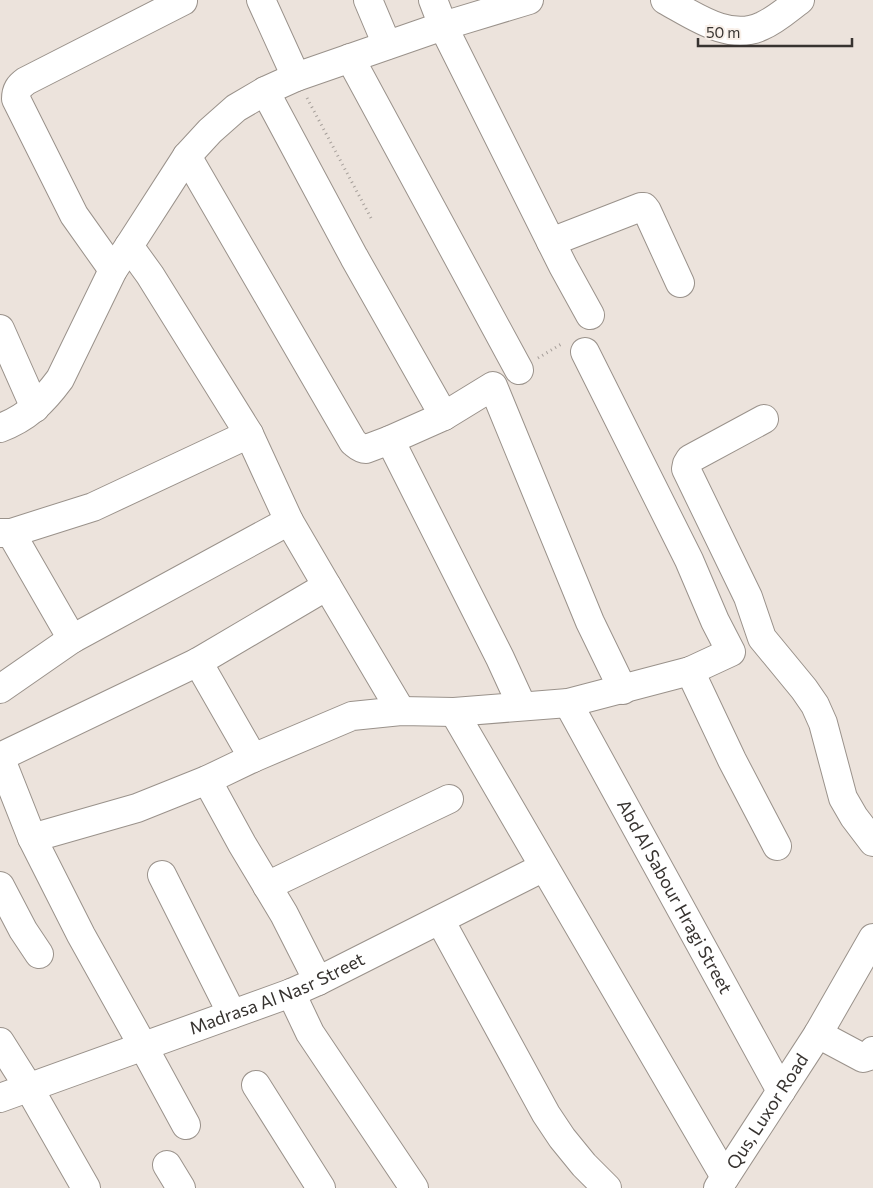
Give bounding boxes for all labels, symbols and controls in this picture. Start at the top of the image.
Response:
scale bar [698,15,852,47]
text: 50 m [706,23,740,41]
street label: Abd Al Sabour Hragi Street [613,795,737,997]
street label: Madrasa Al Nasr Street [186,947,368,1039]
street label: Qus, Luxor Road [721,1049,812,1173]

